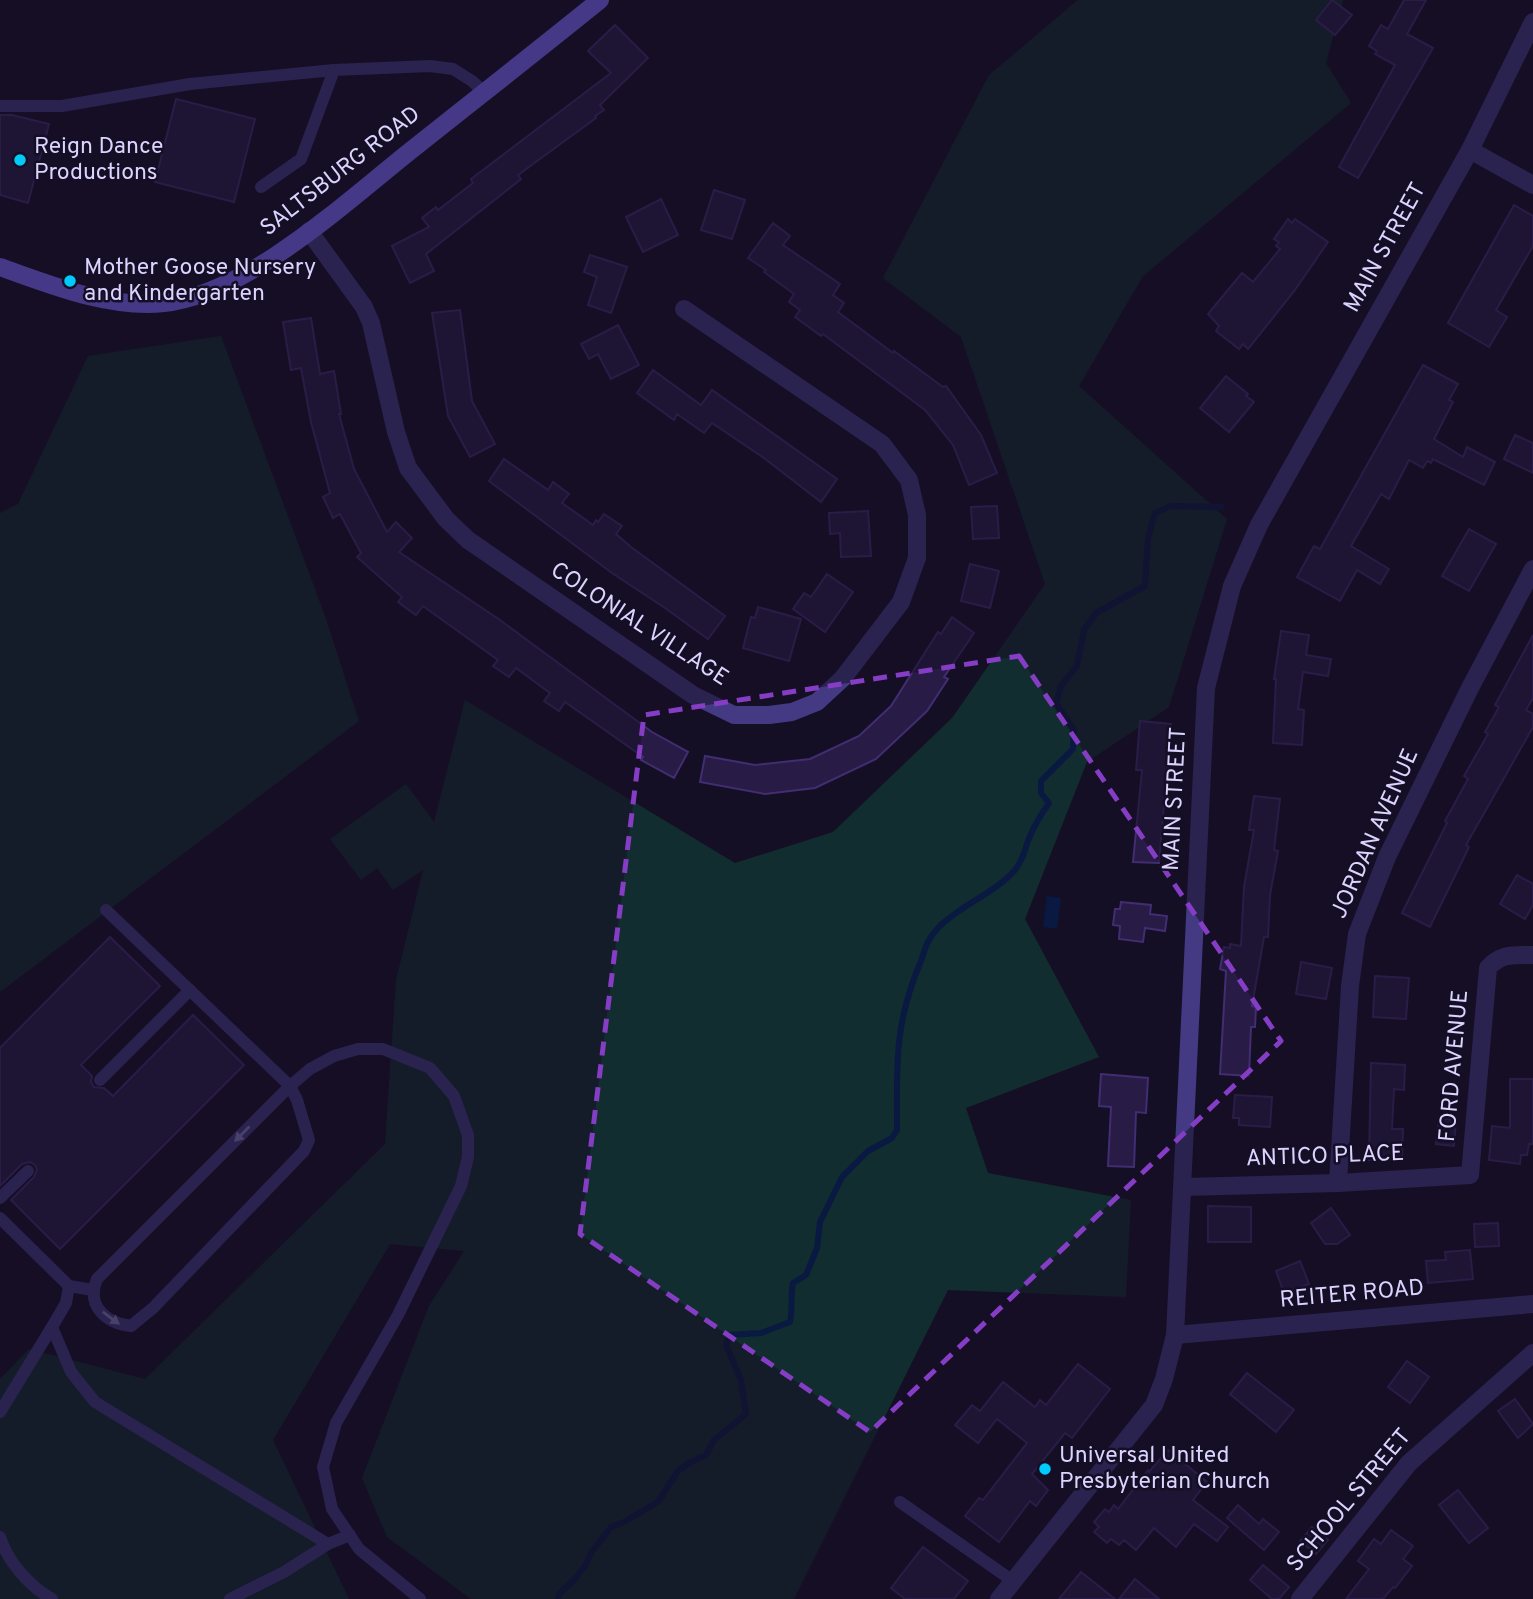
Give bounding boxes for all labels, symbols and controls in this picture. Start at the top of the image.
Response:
street label: SALTSBURG ROAD [255,101,427,243]
place label: Reign Dance Productions [34,133,163,188]
marker: Reign Dance Productions [12,152,28,168]
street label: MAIN STREET [1338,178,1434,318]
place label: Mother Goose Nursery and Kindergarten [84,254,316,309]
marker: Mother Goose Nursery and Kindergarten [62,273,78,289]
street label: COLONIAL VILLAGE [544,557,734,693]
street label: MAIN STREET [1158,726,1194,872]
street label: JORDAN AVENUE [1326,745,1426,923]
street label: FORD AVENUE [1434,989,1476,1143]
one-way arrow [234,1125,251,1141]
street label: ANTICO PLACE [1245,1140,1405,1174]
street label: REITER ROAD [1279,1274,1425,1316]
one-way arrow [101,1310,119,1325]
street label: SCHOOL STREET [1282,1423,1418,1579]
place label: Universal United Presbyterian Church [1059,1442,1270,1497]
marker: Universal United Presbyterian Church [1037,1461,1053,1477]

